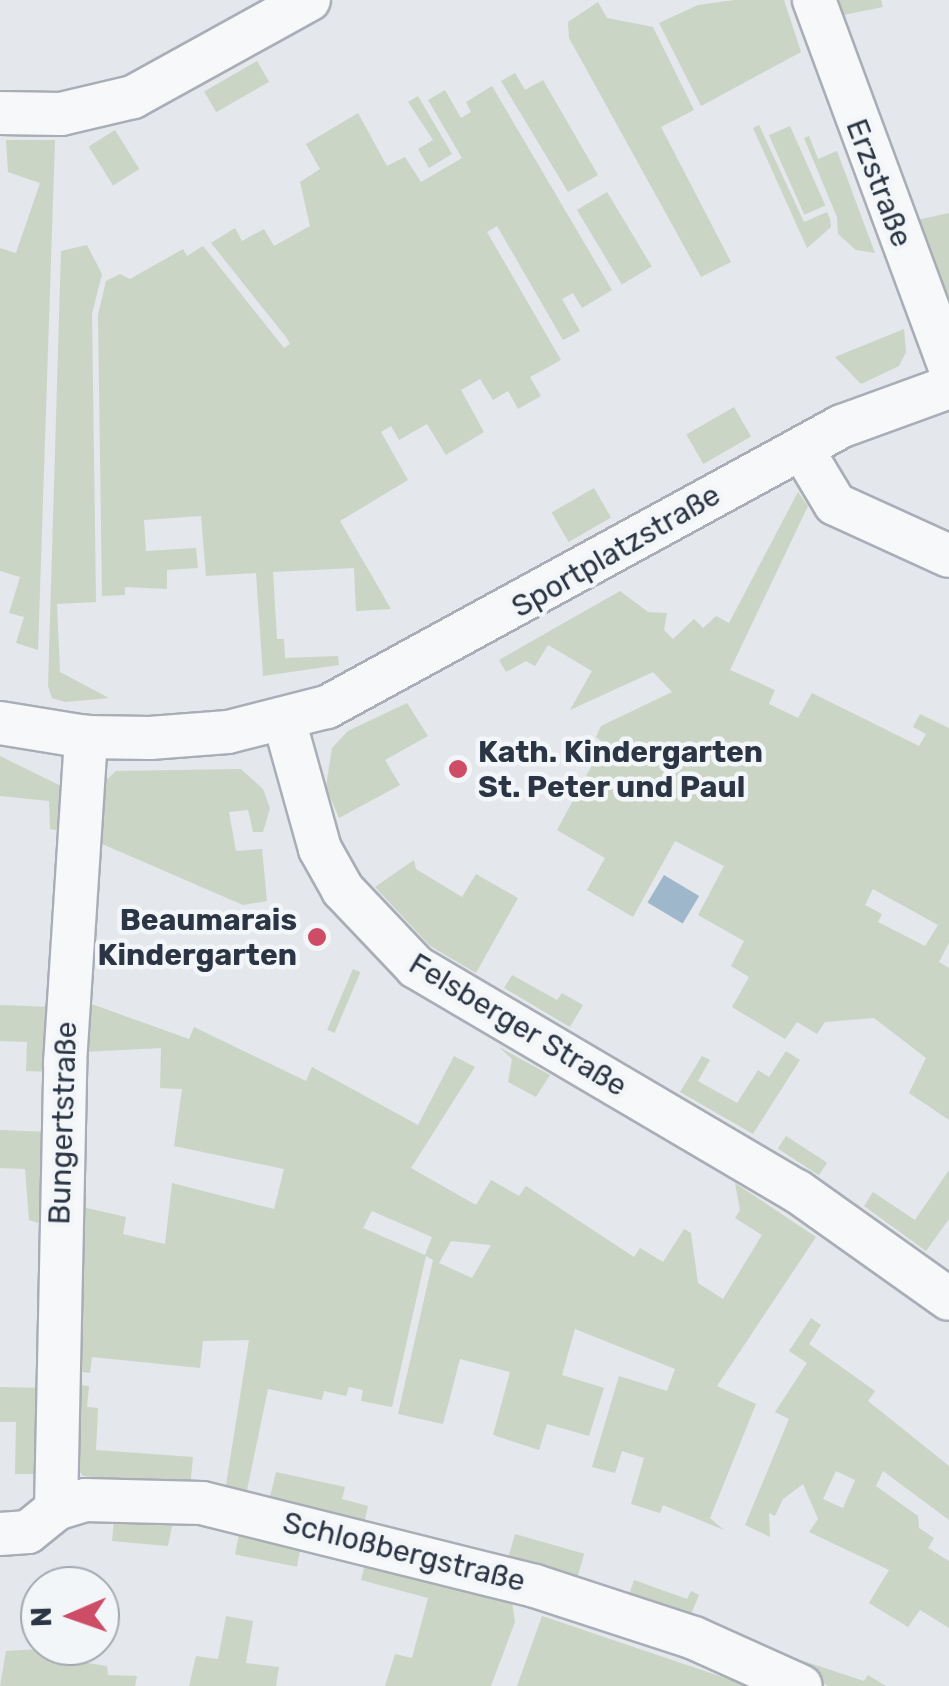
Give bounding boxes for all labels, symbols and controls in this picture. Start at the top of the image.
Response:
street label: Erzstraße [838,114,920,252]
street label: Sportplatzstraße [505,477,727,625]
place label: Kath. Kindergarten St. Peter und Paul [478,734,763,804]
marker: Kath. Kindergarten St. Peter und Paul [447,758,469,780]
place label: Beaumarais Kindergarten [98,902,297,972]
marker: Beaumarais Kindergarten [306,926,328,948]
street label: Felsberger Straße [402,946,634,1104]
street label: Bungertstraße [41,1021,85,1225]
street label: Schloßbergstraße [279,1504,529,1600]
north arrow [20,1566,120,1666]
text: N [25,1606,58,1628]

